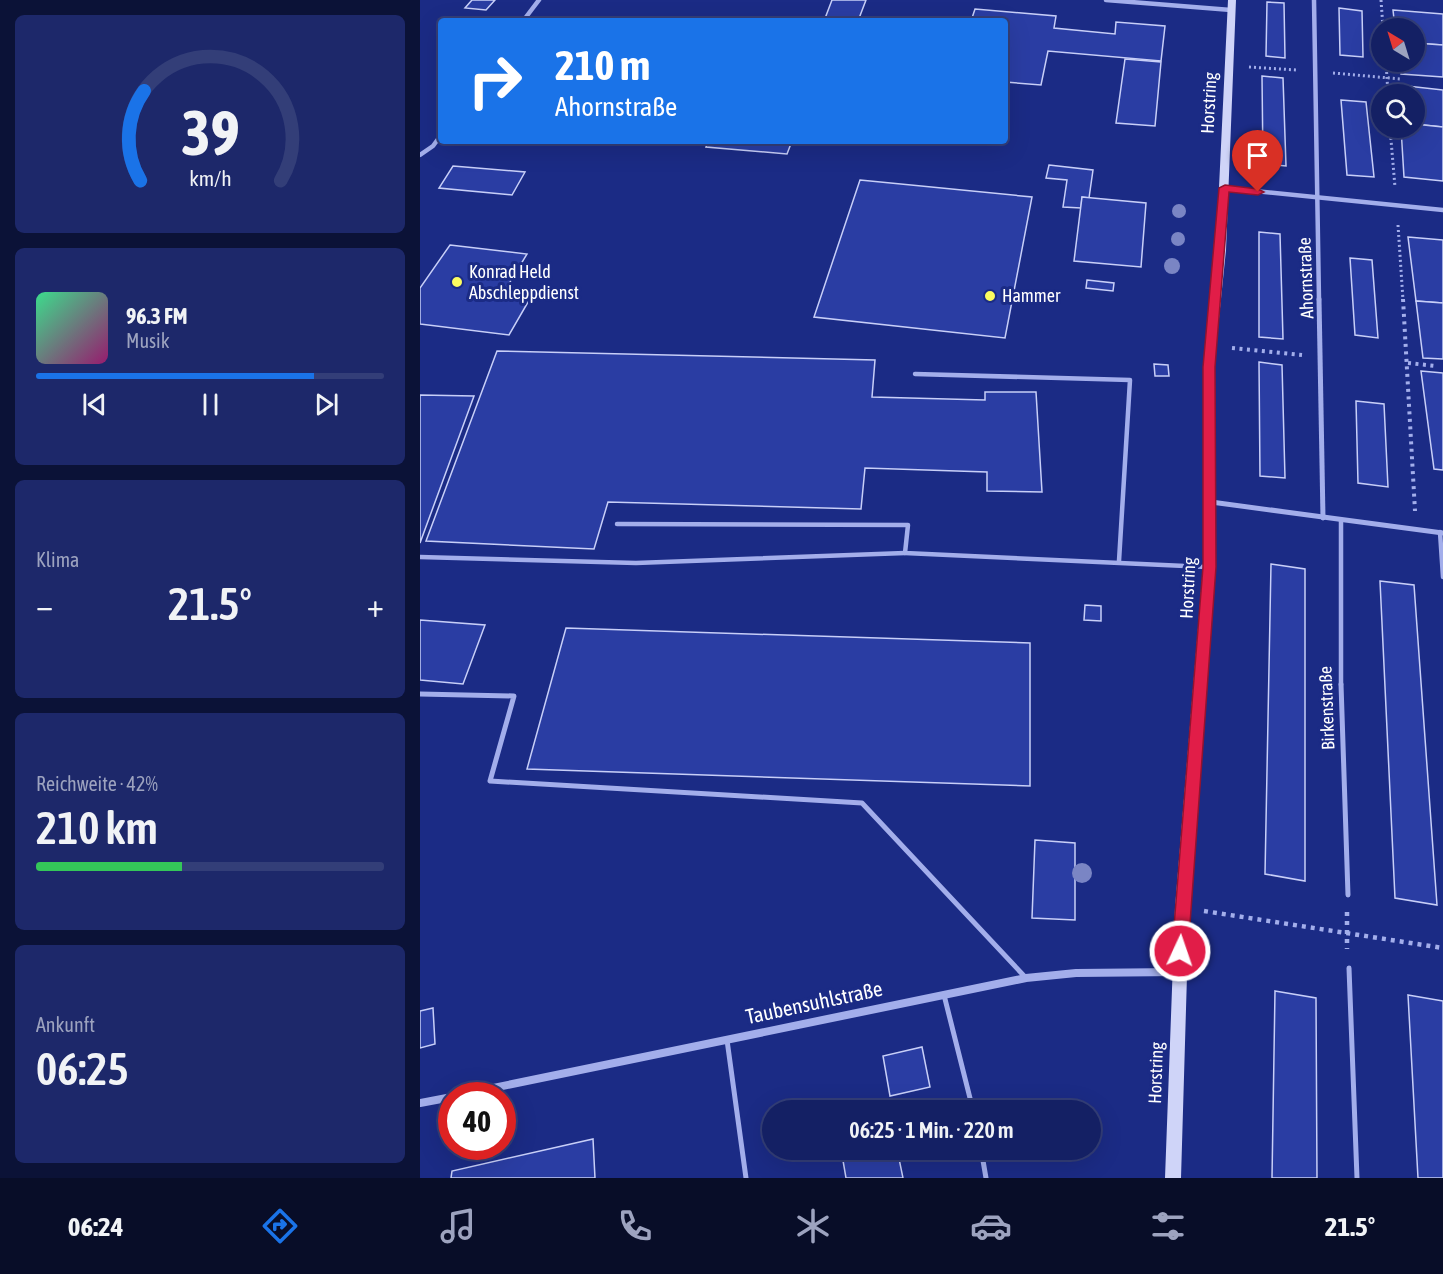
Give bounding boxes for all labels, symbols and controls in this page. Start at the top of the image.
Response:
north arrow [1371,18,1425,72]
map controls [1371,18,1425,138]
text: 210 m [555,41,650,89]
icon: right [456,42,534,120]
street label: Horstring [1196,71,1221,134]
button: search [1371,84,1425,138]
text: Ahornstraße [555,91,677,122]
text: 39 [181,97,239,168]
pin [1232,130,1283,192]
icon: arrive [1241,139,1274,172]
text: km/h [189,166,231,191]
street label: Ahornstraße [1294,237,1317,319]
place label: Konrad Held Abschleppdienst [469,261,579,303]
marker: Konrad Held Abschleppdienst [450,275,464,289]
place label: Hammer [1002,285,1061,306]
marker: Hammer [983,289,997,303]
text: 96.3 FM [126,303,188,329]
text: Musik [126,329,170,352]
icon: previous [78,388,111,421]
icon: pause [194,388,227,421]
icon: next [310,388,343,421]
text: Klima [36,548,79,571]
street label: Horstring [1175,556,1200,619]
text: 21.5° [168,578,252,630]
text: − [36,586,53,624]
text: + [367,586,384,624]
street label: Birkenstraße [1315,666,1338,750]
text: Reichweite · 42% [36,772,158,795]
text: 210 km [36,802,158,854]
position arrow [1148,919,1212,983]
street label: Taubensuhlstraße [743,976,884,1028]
text: Ankunft [36,1013,95,1036]
street label: Horstring [1144,1042,1167,1104]
text: 06:25 [36,1043,129,1095]
speed limit sign: 40 [438,1082,516,1160]
text: 06:25 · 1 Min. · 220 m [849,1117,1014,1143]
icon: directions [259,1205,301,1247]
icon: music [437,1205,479,1247]
icon: phone [614,1205,656,1247]
icon: climate [792,1205,834,1247]
icon: car [970,1205,1012,1247]
icon: filters [1147,1205,1189,1247]
text: 06:24 [68,1211,123,1242]
text: 21.5° [1325,1211,1375,1242]

